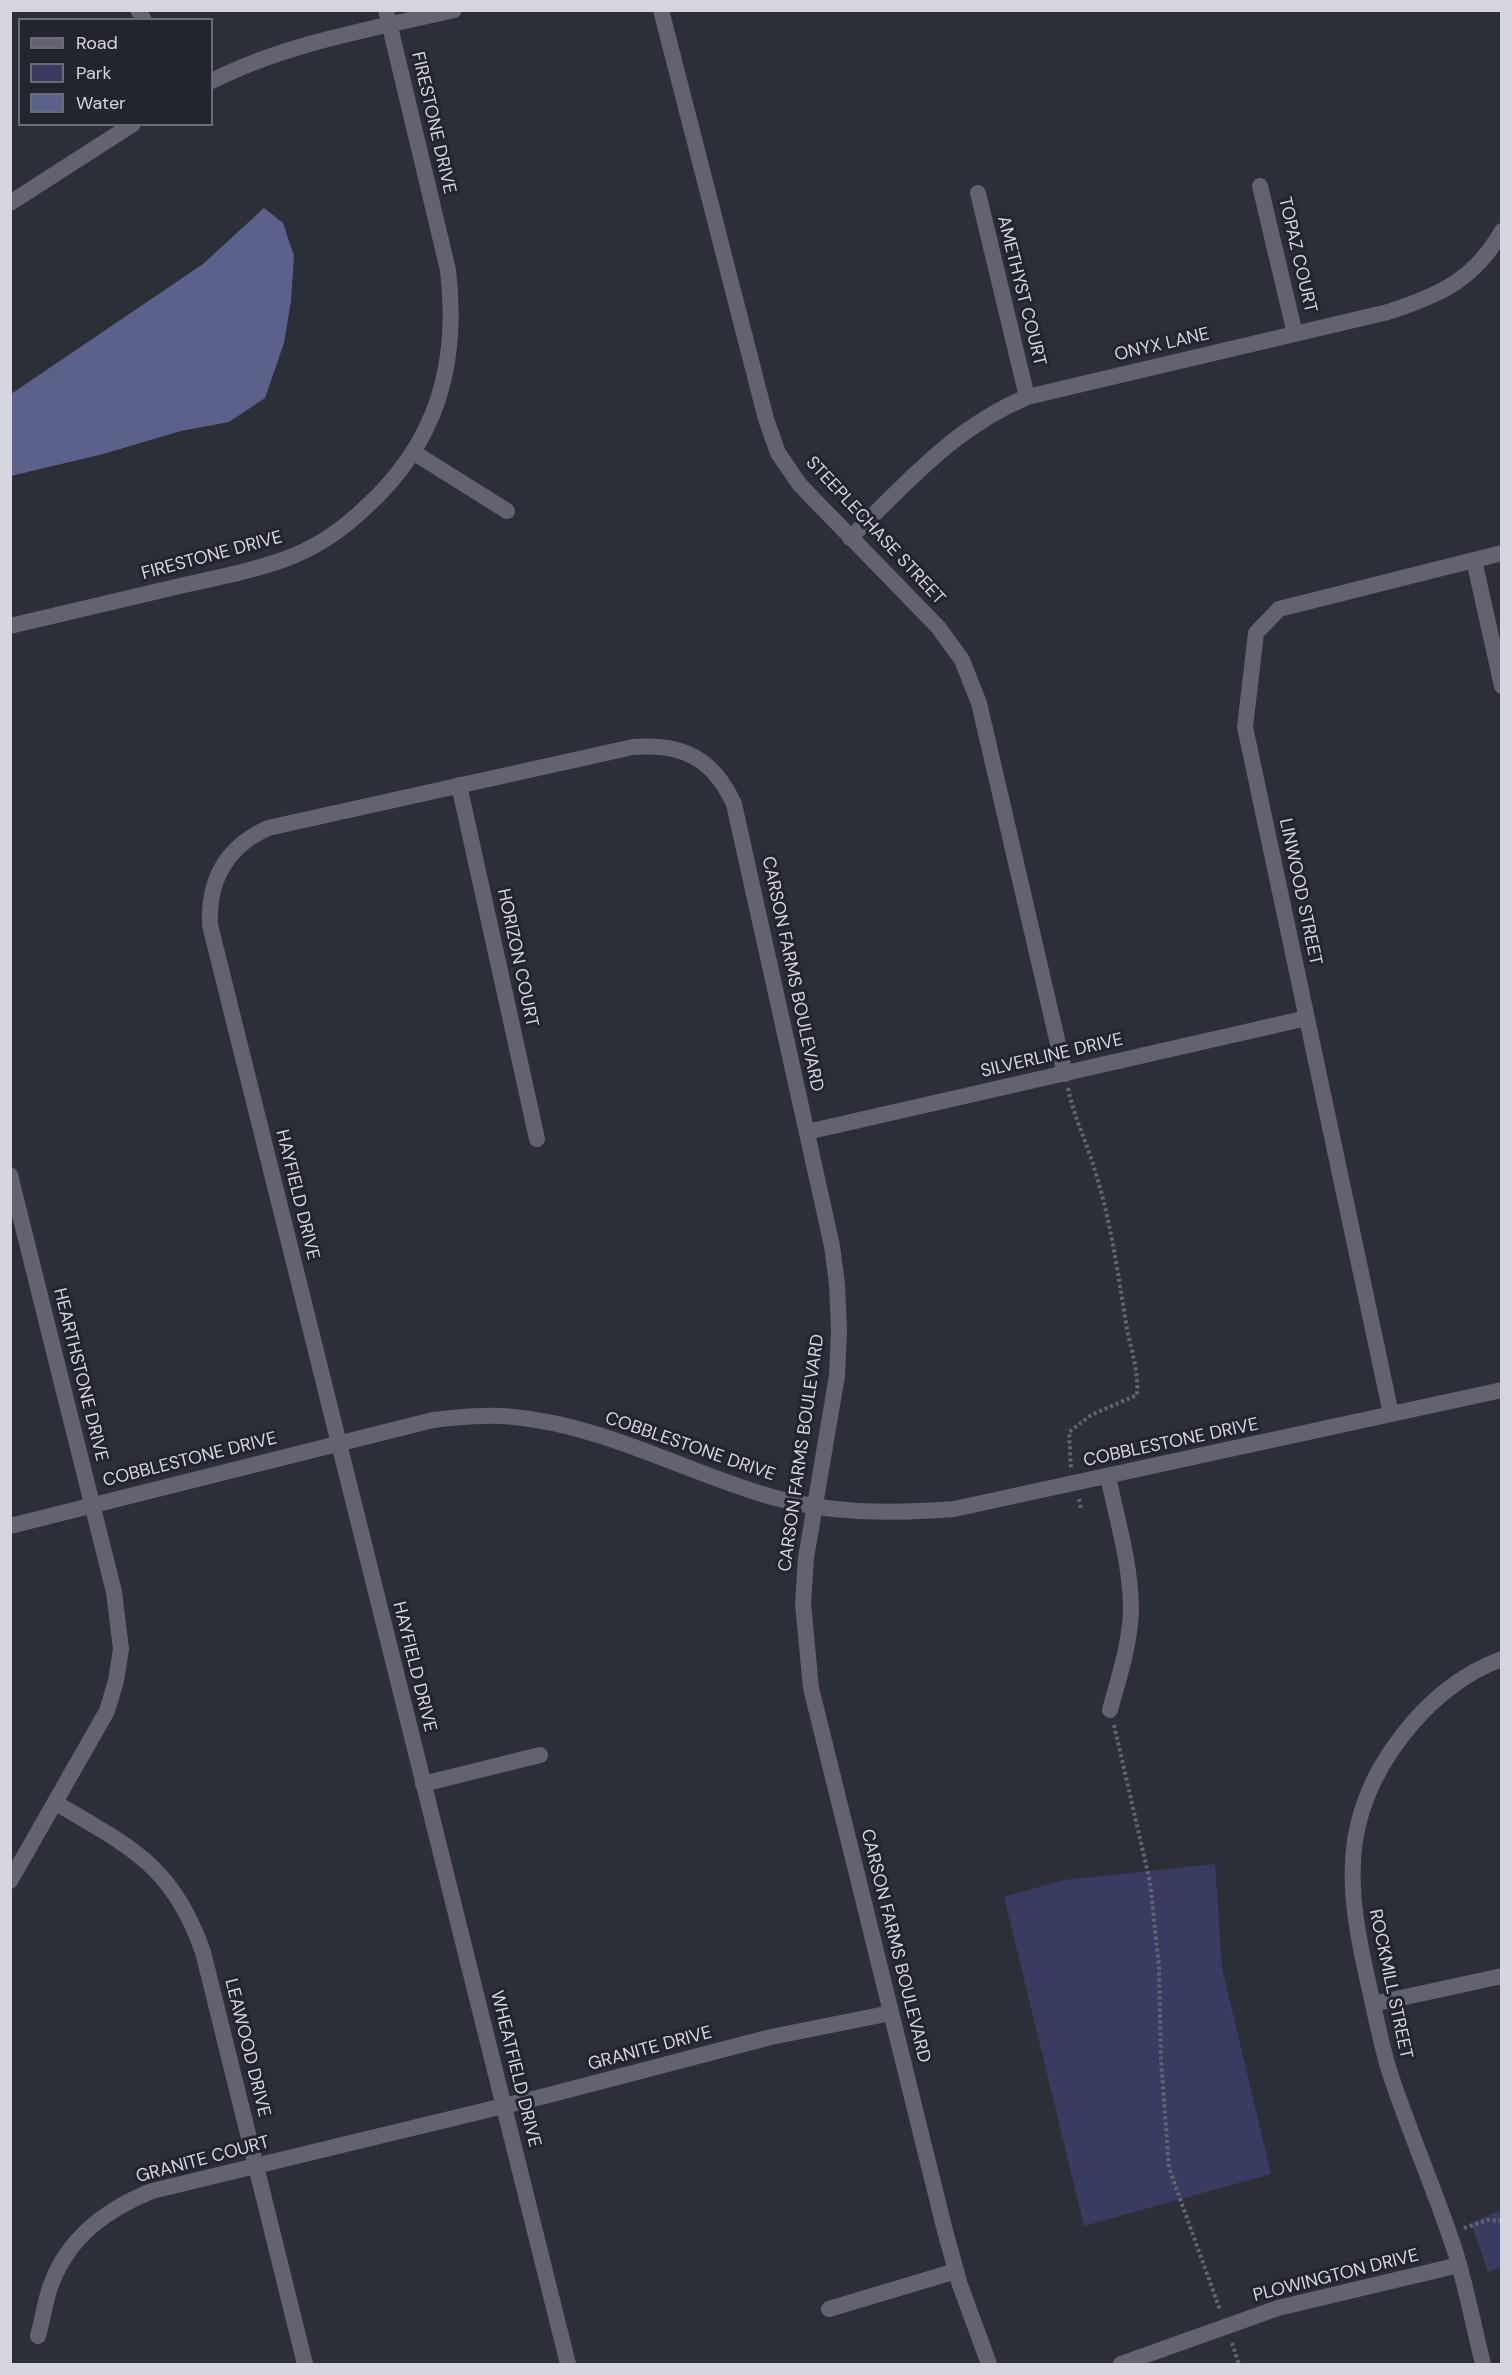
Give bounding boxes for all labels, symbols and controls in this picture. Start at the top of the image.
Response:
legend [18,18,213,126]
text: Road [76,31,118,55]
street label: FIRESTONE DRIVE [406,50,460,196]
text: Park [76,61,112,85]
text: Water [76,91,126,115]
street label: TOPAZ COURT [1273,195,1321,315]
street label: AMETHYST COURT [992,214,1050,368]
street label: ONYX LANE [1113,324,1211,366]
street label: STEEPLECHASE STREET [801,452,949,610]
street label: FIRESTONE DRIVE [139,527,285,585]
street label: LINWOOD STREET [1274,817,1326,967]
street label: CARSON FARMS BOULEVARD [757,854,827,1094]
street label: HORIZON COURT [492,887,542,1029]
street label: SILVERLINE DRIVE [979,1029,1125,1083]
street label: HAYFIELD DRIVE [270,1128,324,1262]
street label: HEARTHSTONE DRIVE [48,1286,112,1464]
street label: CARSON FARMS BOULEVARD [775,1333,829,1573]
street label: COBBLESTONE DRIVE [602,1408,778,1486]
street label: COBBLESTONE DRIVE [1081,1414,1261,1472]
street label: COBBLESTONE DRIVE [101,1428,279,1492]
street label: HAYFIELD DRIVE [387,1600,441,1734]
street label: CARSON FARMS BOULEVARD [856,1827,934,2065]
street label: ROCKMILL STREET [1364,1907,1416,2061]
street label: LEAWOOD DRIVE [219,1977,275,2119]
street label: WHEATFIELD DRIVE [485,1988,545,2150]
street label: GRANITE DRIVE [586,2022,714,2076]
street label: GRANITE COURT [134,2132,272,2188]
street label: PLOWINGTON DRIVE [1251,2245,1421,2307]

